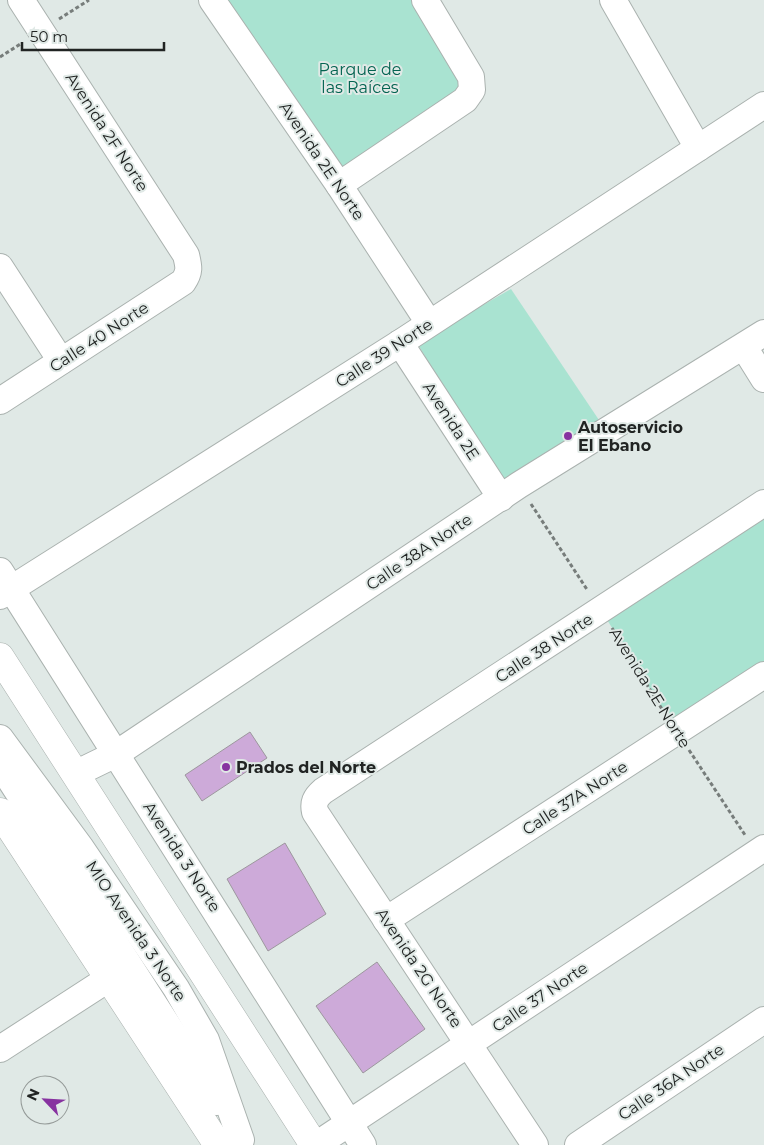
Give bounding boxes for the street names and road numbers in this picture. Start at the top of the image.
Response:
street label: Avenida 2F Norte [62,69,152,195]
street label: Avenida 2E Norte [275,98,369,224]
street label: Calle 40 Norte [46,298,152,376]
street label: Calle 39 Norte [332,315,436,391]
street label: Avenida 2E [419,379,483,463]
street label: Calle 38A Norte [362,510,476,594]
street label: Calle 38 Norte [492,610,596,686]
street label: Avenida 2E Norte [605,624,695,752]
street label: Calle 37A Norte [519,757,631,839]
street label: Avenida 3 Norte [139,798,225,916]
street label: MIO Avenida 3 Norte [82,857,190,1005]
street label: Avenida 2G Norte [372,905,466,1031]
street label: Calle 37 Norte [489,958,591,1036]
street label: Calle 36A Norte [615,1040,727,1124]

